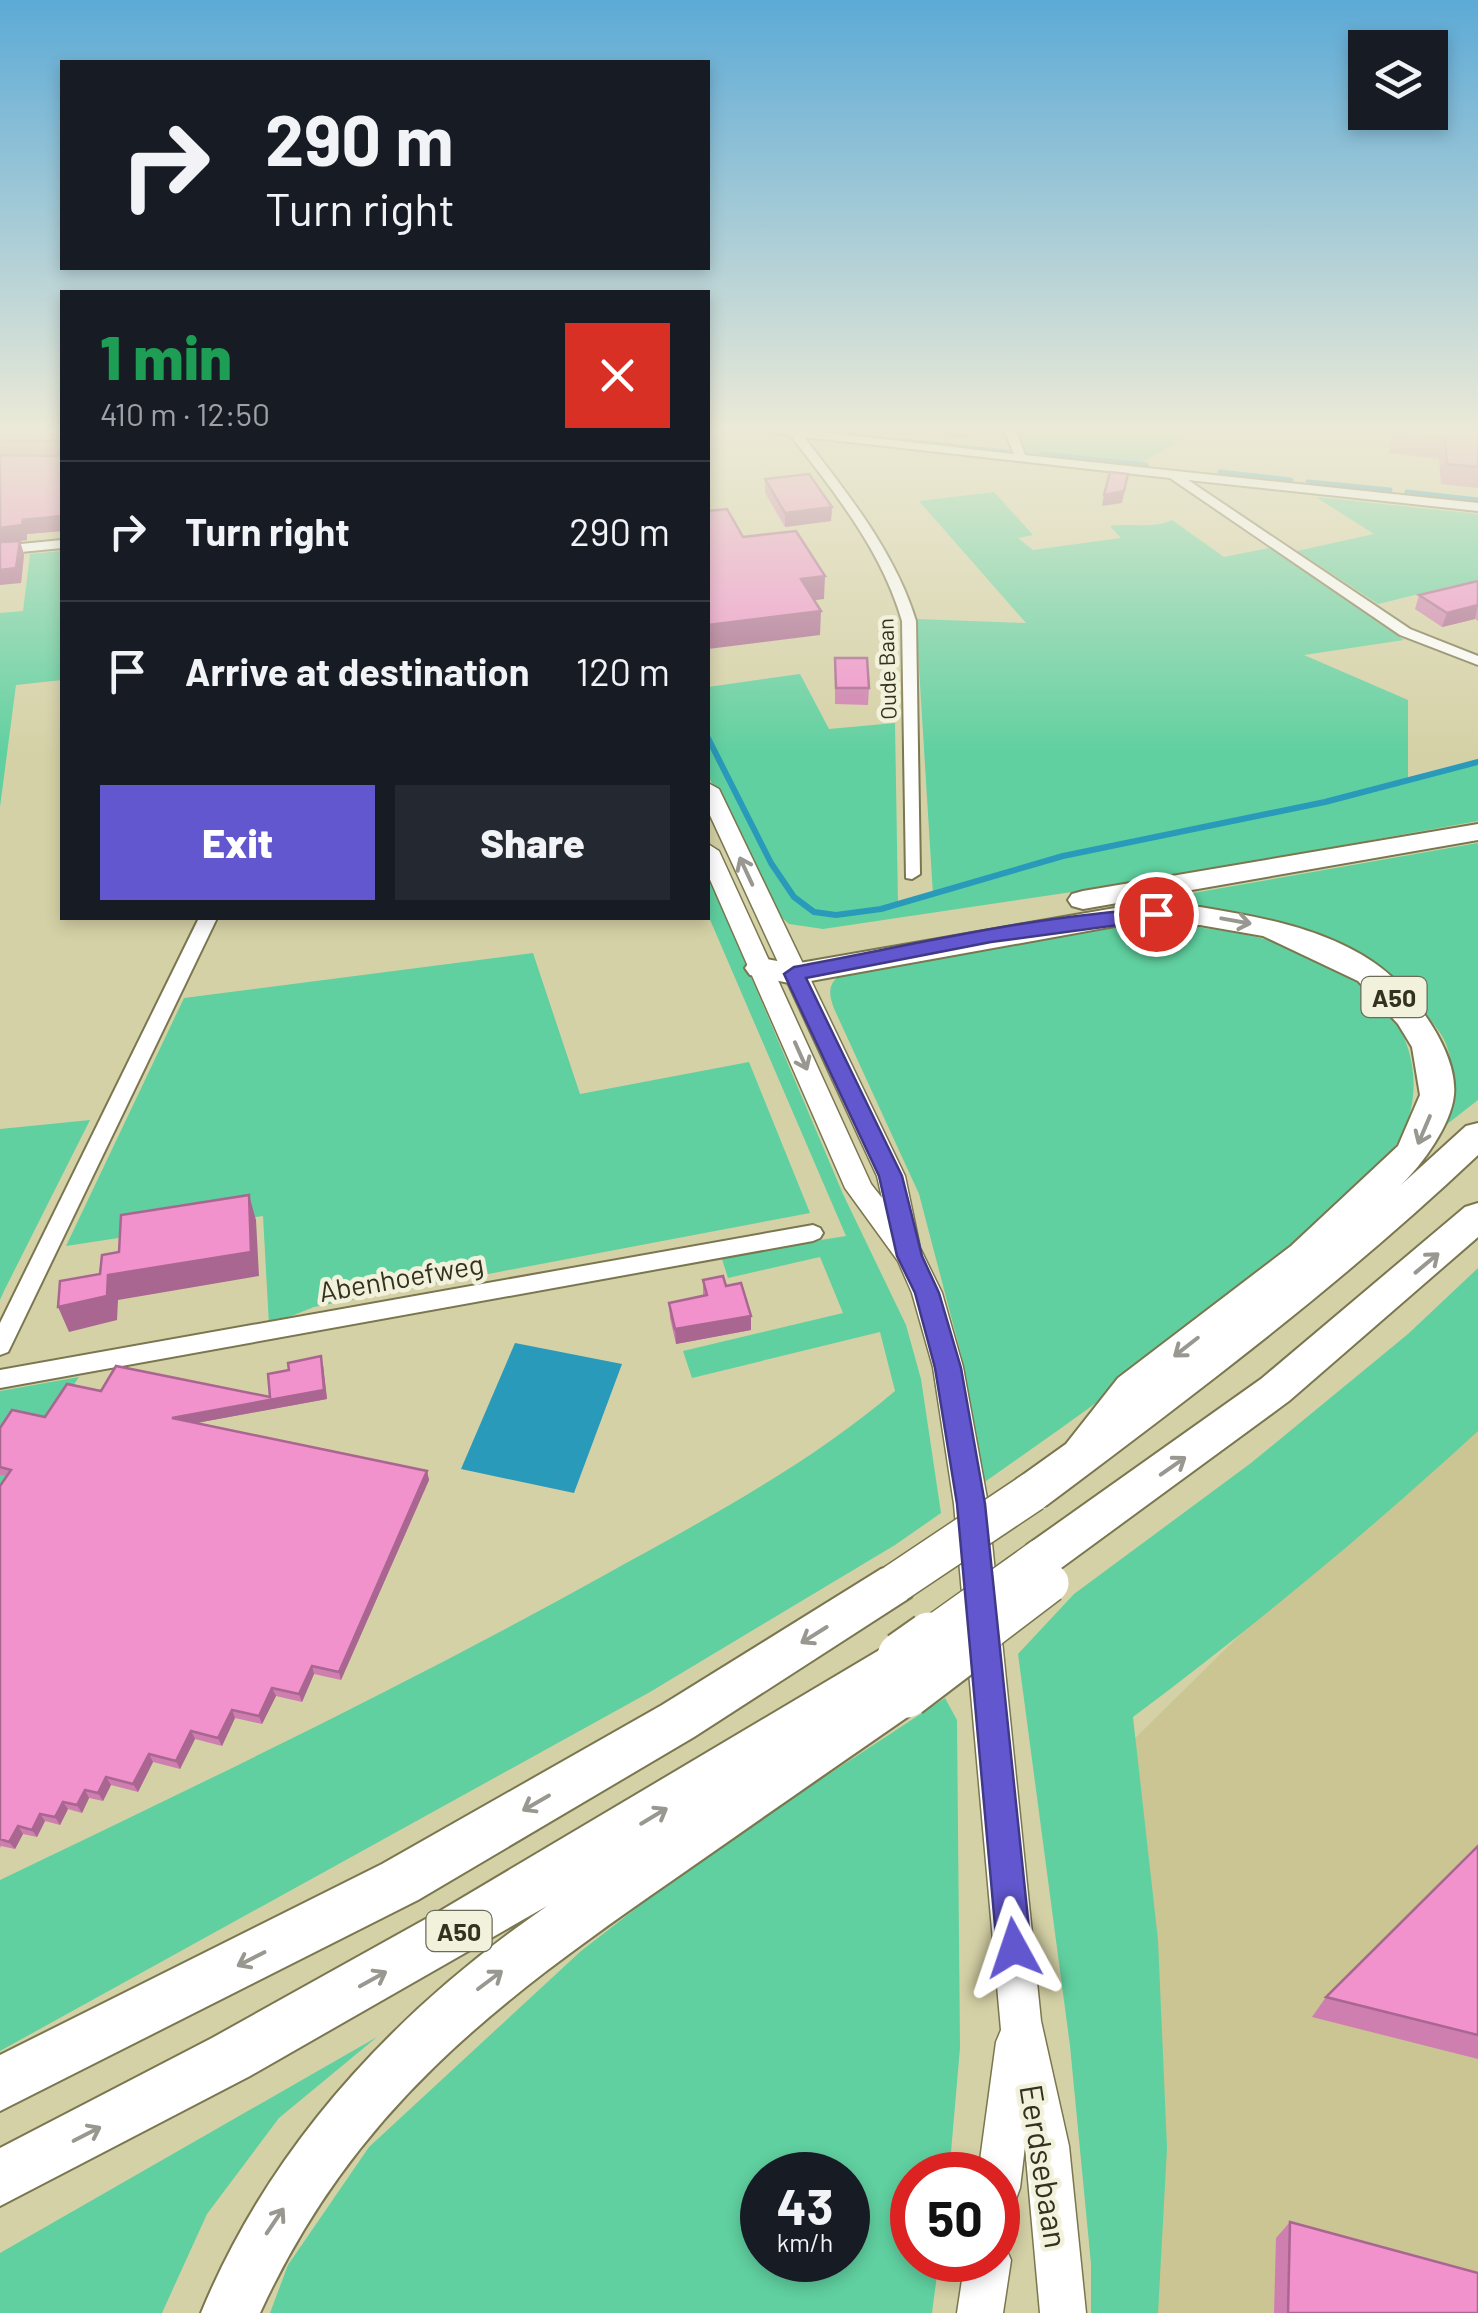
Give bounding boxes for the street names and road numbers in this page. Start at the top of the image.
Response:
street label: Oude Baan [871,618,901,720]
road number: A50 [1362,977,1426,1017]
street label: Abenhoefweg [316,1246,486,1308]
road number: A50 [426,1911,492,1951]
street label: Eerdsebaan [1013,2081,1077,2251]

